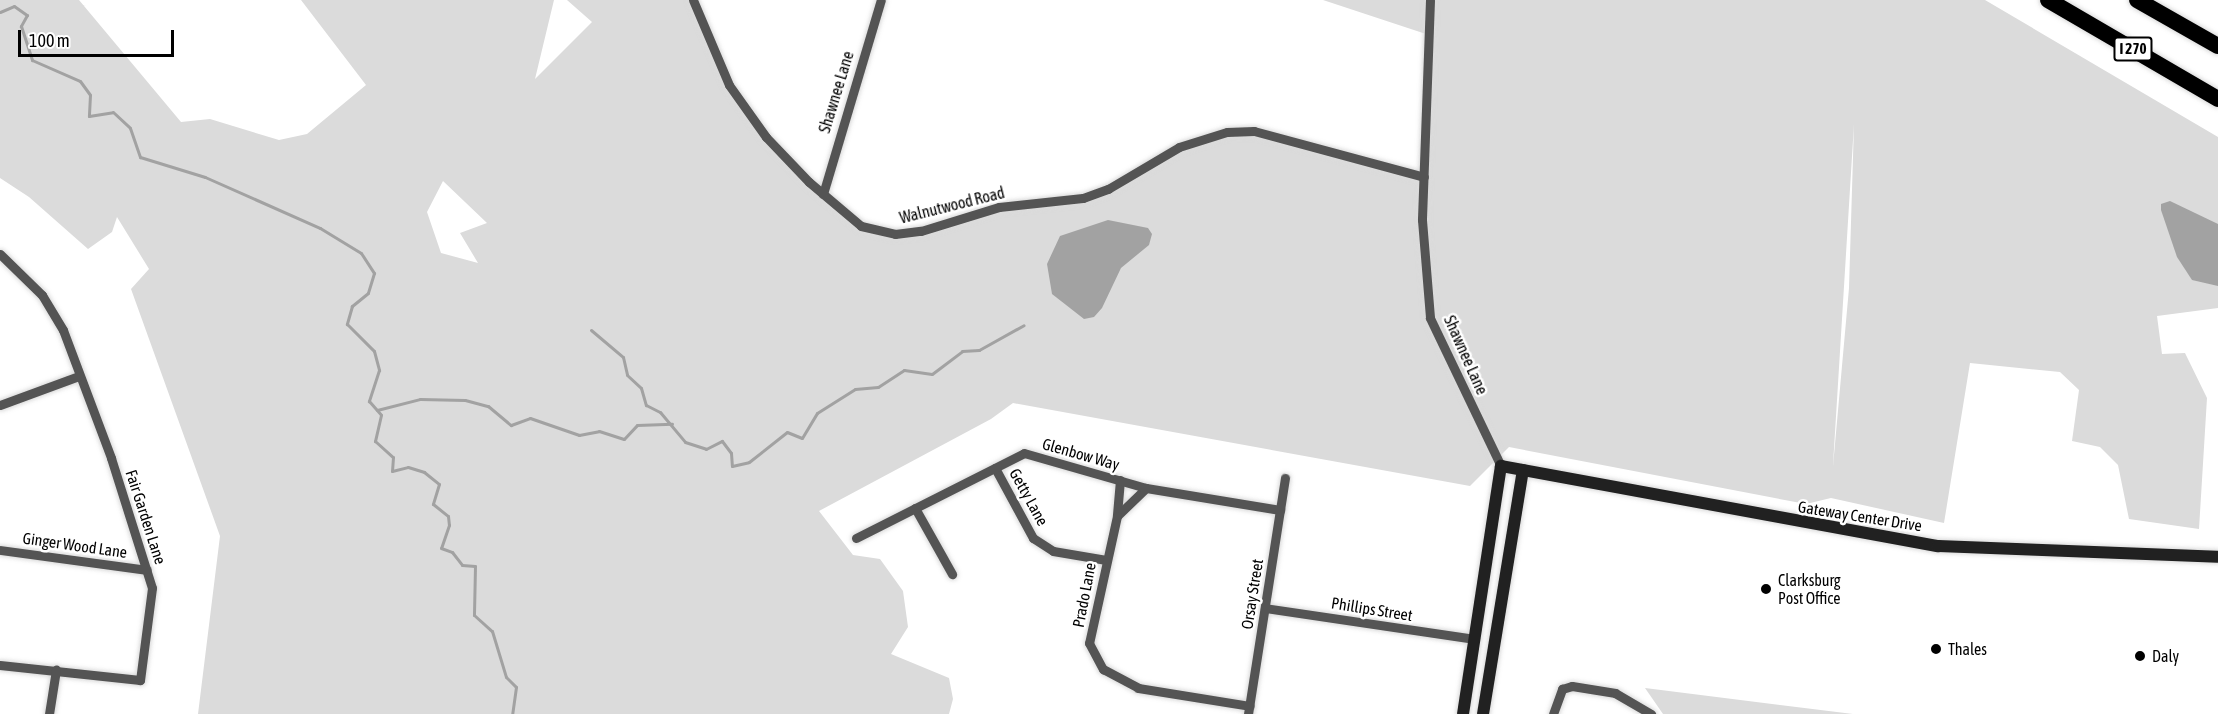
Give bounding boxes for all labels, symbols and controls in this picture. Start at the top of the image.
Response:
scale bar [21,18,177,56]
text: 100 m [29,30,70,51]
road number: I 270 [2112,37,2154,61]
street label: Shawnee Lane [814,49,858,135]
street label: Walnutwood Road [897,183,1007,227]
street label: Shawnee Lane [1440,312,1492,398]
street label: Glenbow Way [1040,434,1122,474]
street label: Getty Lane [1005,465,1053,529]
street label: Fair Garden Lane [122,467,170,567]
street label: Gateway Center Drive [1797,497,1923,535]
street label: Ginger Wood Lane [22,528,128,562]
street label: Orsay Street [1237,557,1267,631]
street label: Prado Lane [1068,561,1100,629]
place label: Clarksburg Post Office [1778,570,1841,608]
marker: Clarksburg Post Office [1759,582,1773,596]
street label: Phillips Street [1330,593,1414,625]
place label: Thales [1948,639,1987,659]
marker: Thales [1929,642,1943,656]
place label: Daly [2152,646,2179,666]
marker: Daly [2133,649,2147,663]

